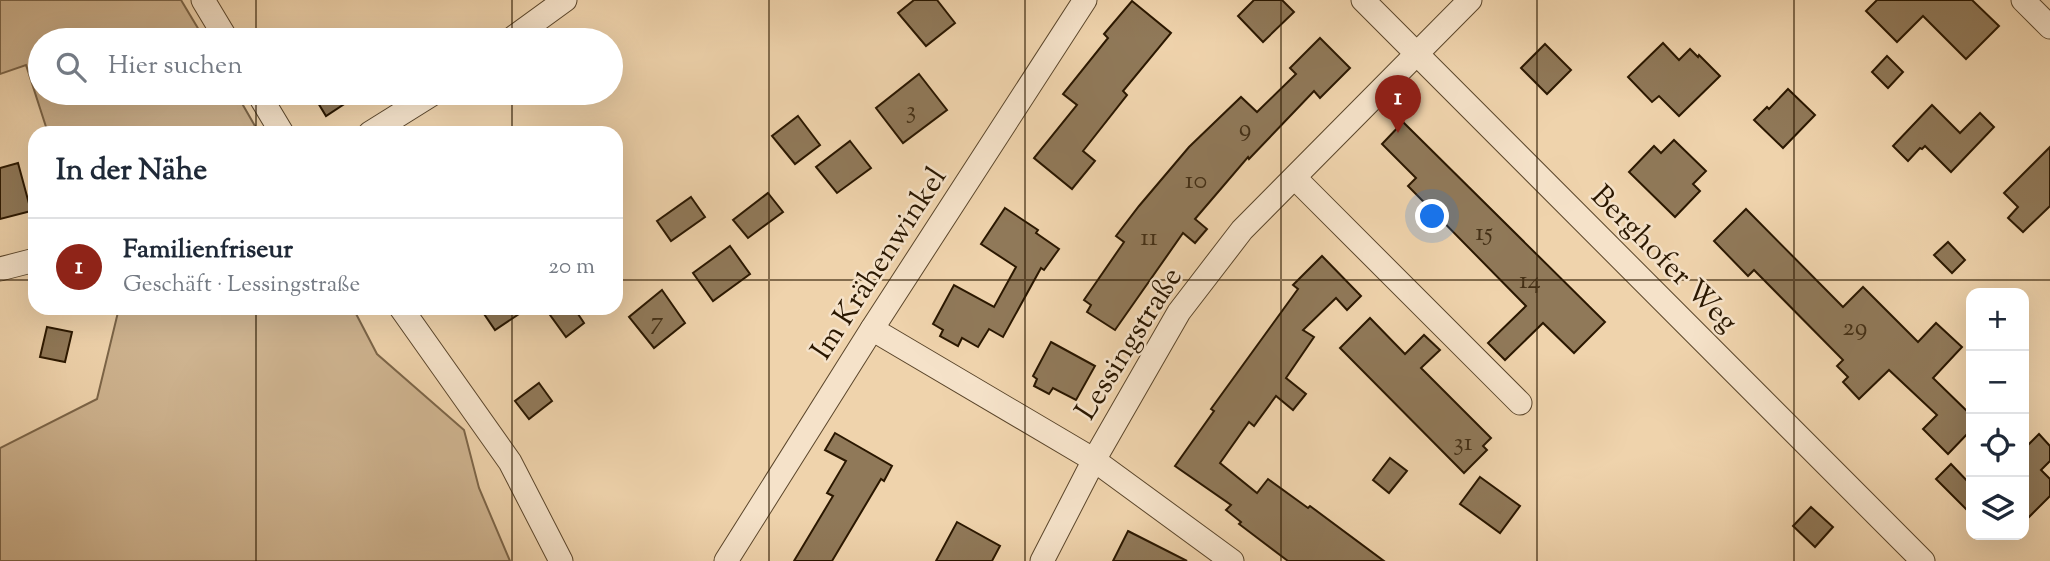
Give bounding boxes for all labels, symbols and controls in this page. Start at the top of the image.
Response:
search box [28,28,623,105]
icon: search [52,48,90,86]
text: Hier suchen [108,48,243,85]
pin: 1 [1375,75,1421,133]
house number: 3 [906,93,916,130]
house number: 9 [1239,111,1251,148]
text: In der Nähe [56,150,207,193]
street label: Im Krähenwinkel [802,160,959,369]
house number: 10 [1185,163,1207,200]
street label: Berghofer Weg [1580,176,1747,343]
your location [1415,199,1449,233]
house number: 15 [1475,215,1493,252]
house number: 11 [1140,220,1158,257]
text: Familienfriseur [123,232,293,269]
text: 1 [75,251,83,284]
text: 20 m [548,251,595,284]
street label: Lessingstraße [1066,260,1194,429]
house number: 14 [1519,263,1541,300]
text: Geschäft · Lessingstraße [123,269,360,302]
map controls [1966,288,2029,540]
button: + [1966,288,2029,351]
house number: 7 [650,304,664,341]
house number: 29 [1843,310,1867,347]
button: − [1966,351,2029,414]
button: locate [1966,414,2029,477]
house number: 31 [1453,425,1473,462]
button: layers [1966,477,2029,540]

